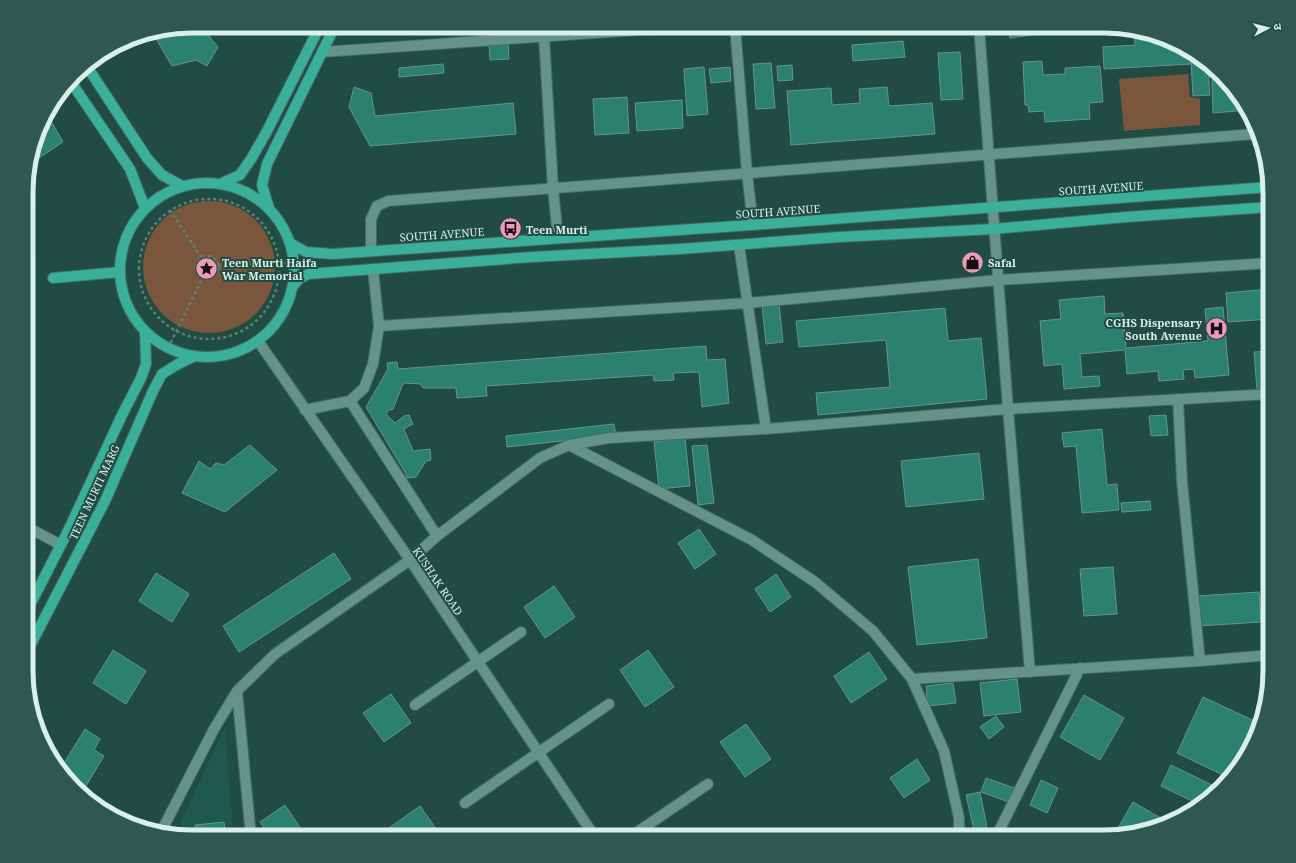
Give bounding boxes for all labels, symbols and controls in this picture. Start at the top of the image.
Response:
north arrow [1248,8,1288,48]
text: उ [1271,23,1286,31]
street label: SOUTH AVENUE [1058,178,1144,198]
street label: SOUTH AVENUE [735,201,821,221]
bus stop icon: Teen Murti [498,216,524,242]
place label: Teen Murti [526,222,588,237]
street label: SOUTH AVENUE [399,224,485,244]
shop icon: Safal [960,249,986,275]
place icon: Teen Murti Haifa War Memorial [194,255,220,281]
place label: Teen Murti Haifa War Memorial [222,255,317,283]
place label: Safal [988,255,1016,270]
place label: CGHS Dispensary South Avenue [1106,315,1203,343]
hospital icon: CGHS Dispensary South Avenue [1204,315,1230,341]
street label: TEEN MURTI MARG [65,442,123,542]
street label: KUSHAK ROAD [410,544,466,618]

